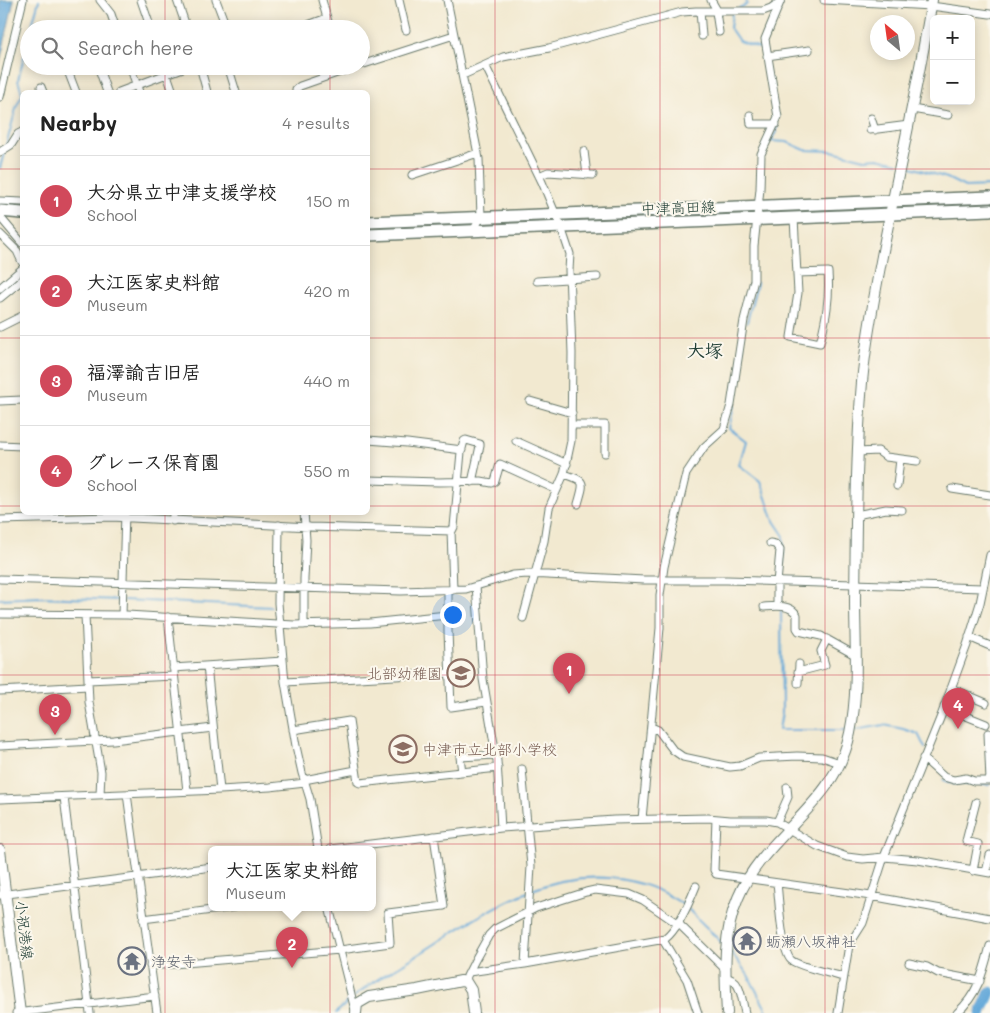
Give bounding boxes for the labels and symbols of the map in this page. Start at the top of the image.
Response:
north arrow [870,15,915,60]
street label: 中津高田線 [640,196,716,218]
district label: 大塚 [687,338,723,362]
your location [440,602,466,628]
pin: 1 [553,653,585,694]
school or university icon: 北部幼稚園 [446,658,476,688]
place label: 北部幼稚園 [367,663,442,683]
pin: 4 [942,688,974,729]
pin: 3 [39,694,71,735]
school or university icon: 中津市立北部小学校 [388,734,418,764]
place label: 中津市立北部小学校 [422,739,557,759]
street label: 小祝港線 [11,899,39,961]
temple icon: 蛎瀬八坂神社 [732,926,762,956]
pin: 2 [276,927,308,968]
place label: 蛎瀬八坂神社 [766,931,856,951]
temple icon: 浄安寺 [117,946,147,976]
place label: 浄安寺 [151,951,196,971]

